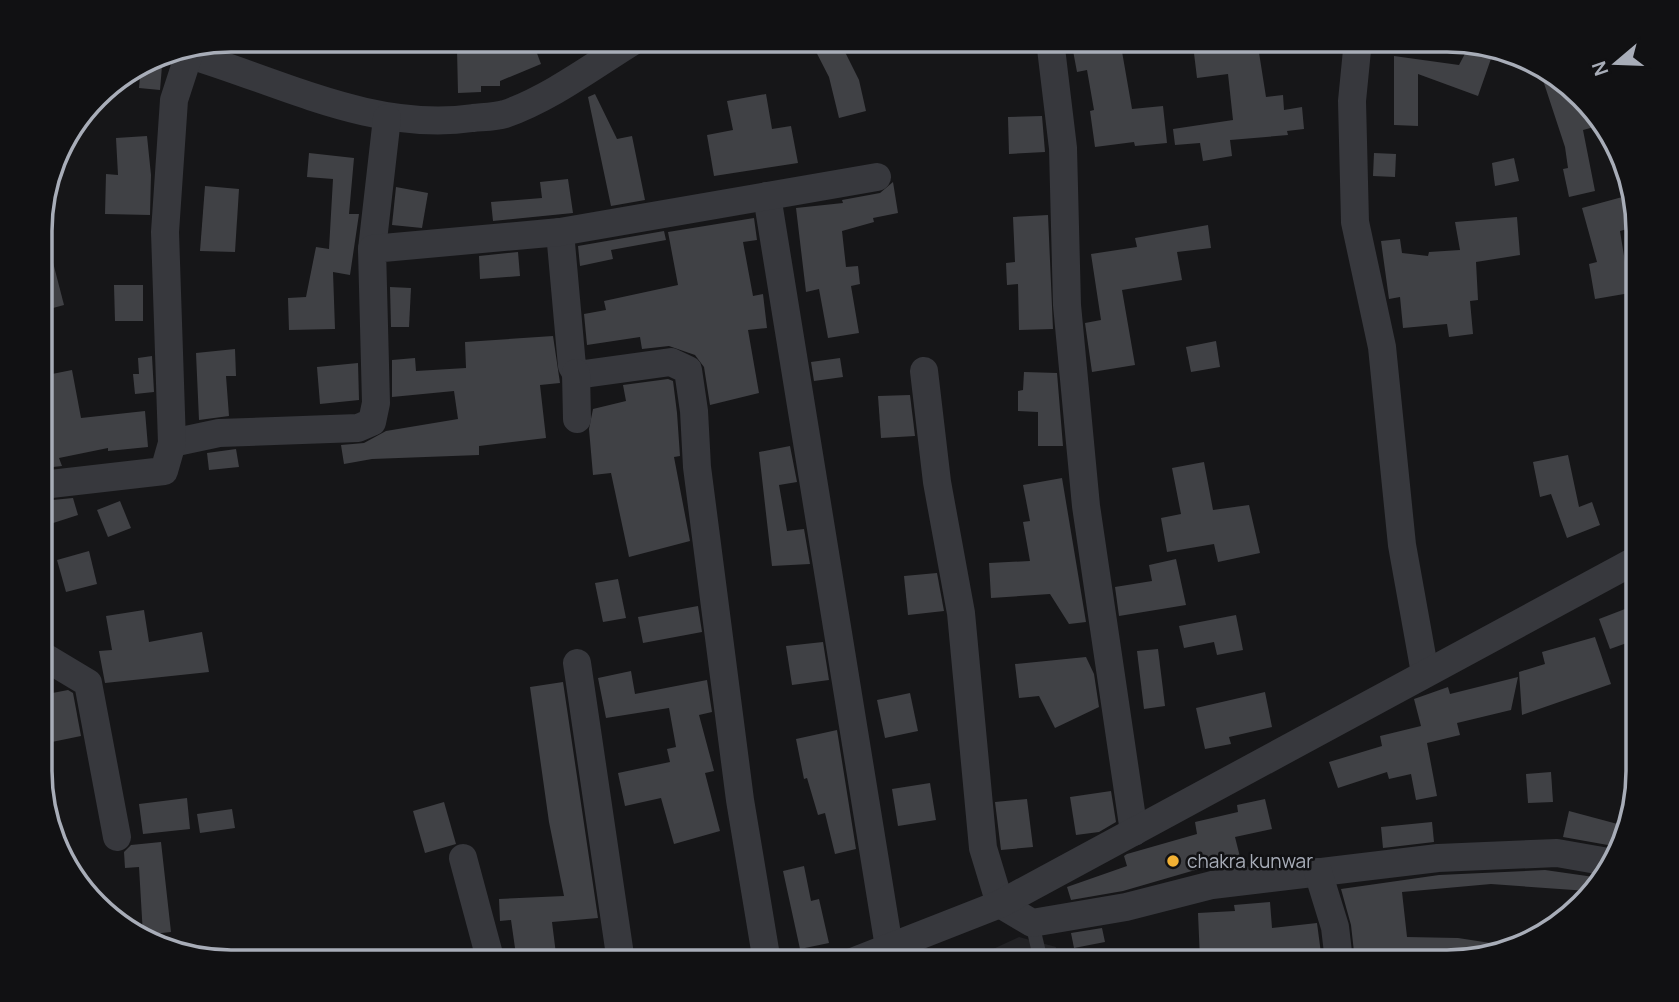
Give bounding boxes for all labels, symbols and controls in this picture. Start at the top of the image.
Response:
north arrow [1581,28,1651,98]
text: N [1585,58,1614,79]
place label: chakra kunwar [1187,848,1313,874]
marker: chakra kunwar [1165,853,1181,869]

